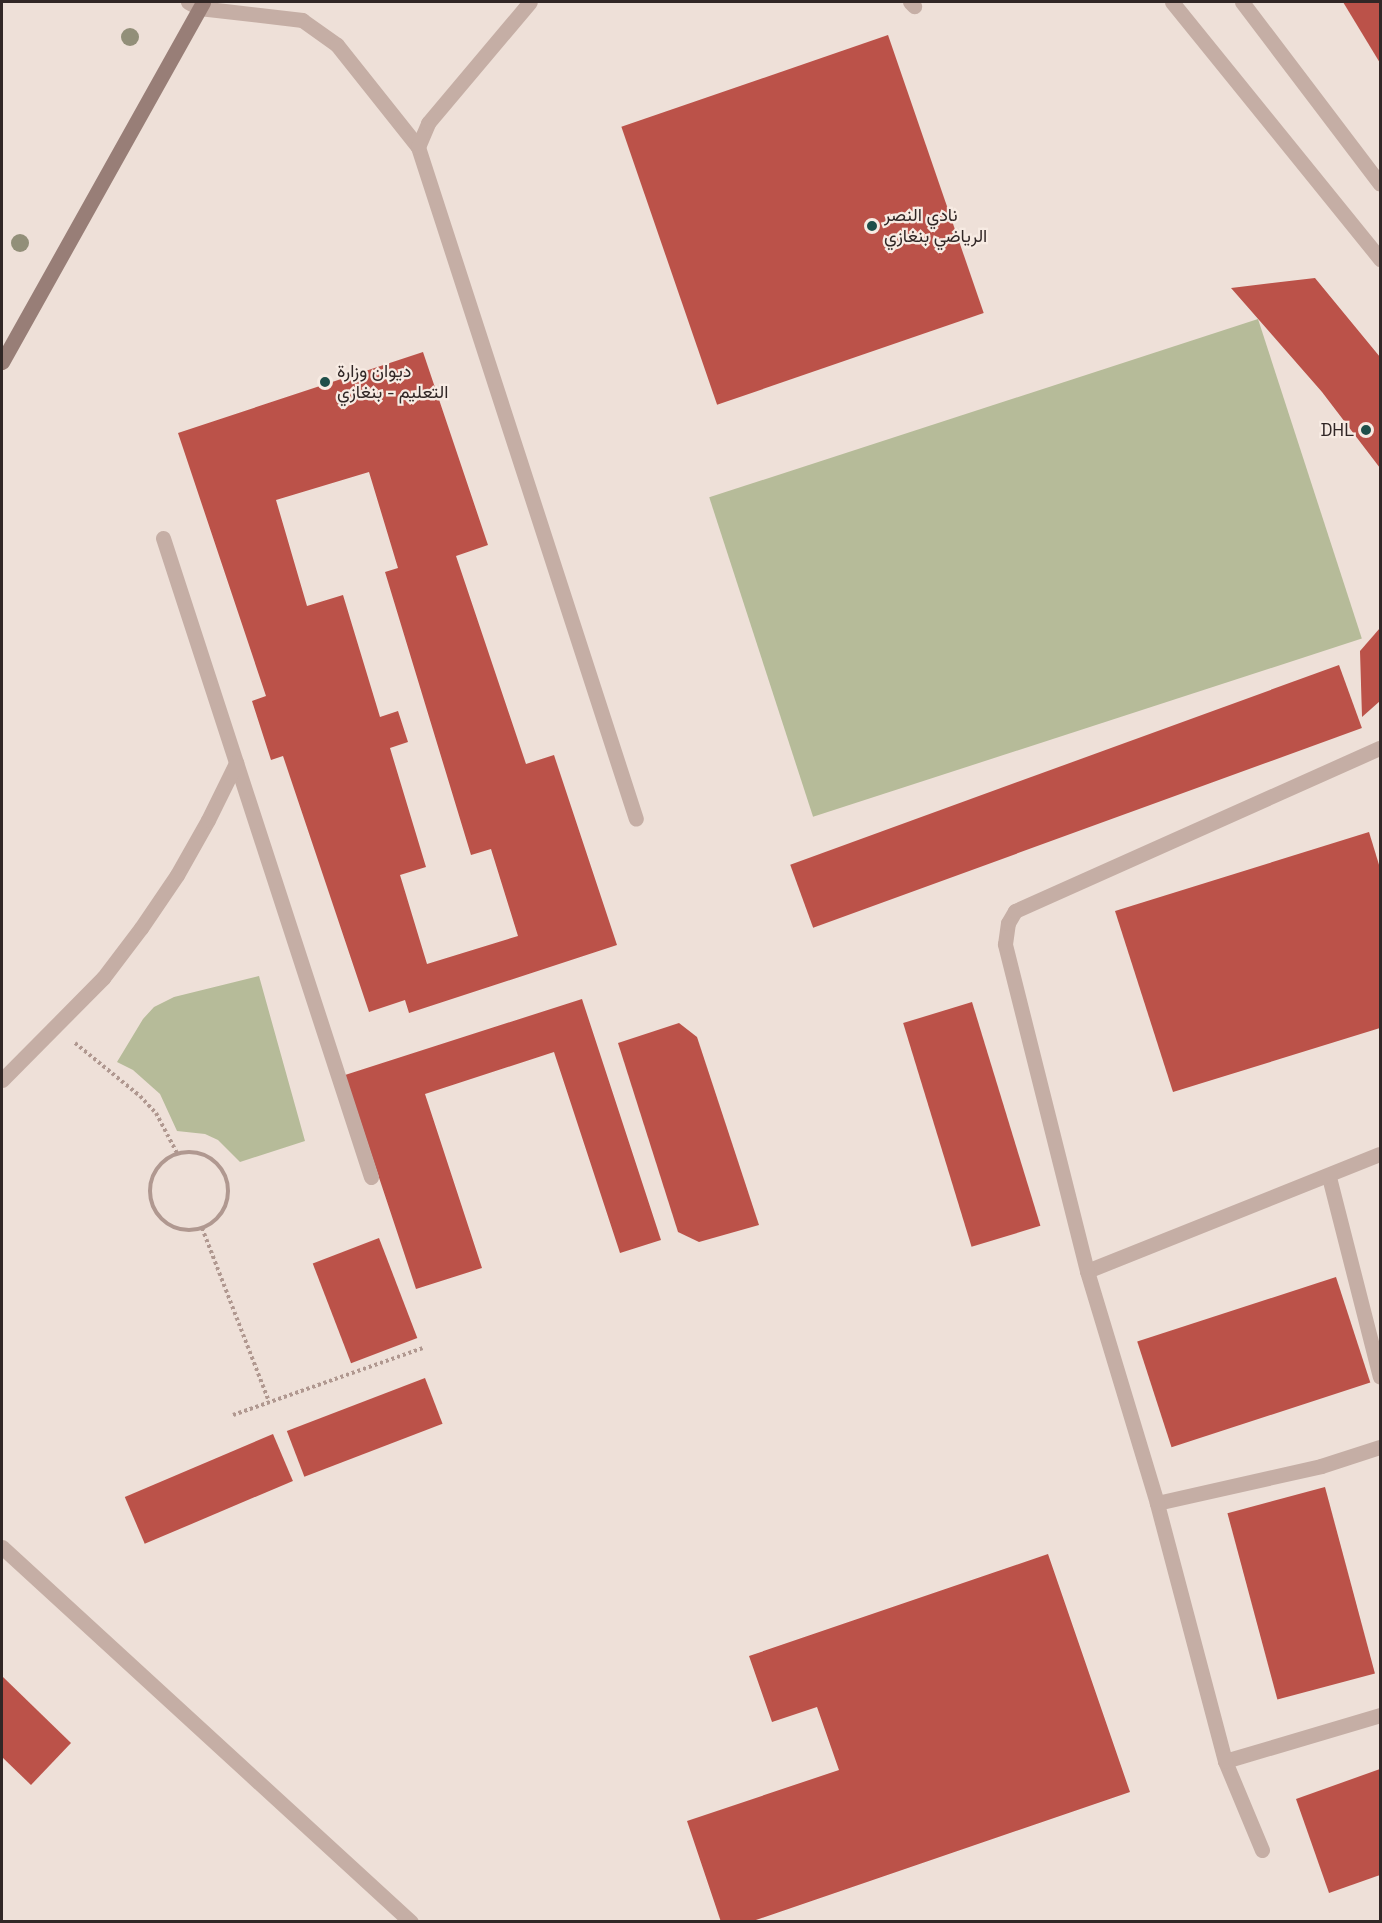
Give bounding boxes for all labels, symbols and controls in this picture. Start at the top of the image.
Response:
place label: نادي النصر الرياضي بنغازي [884,205,987,248]
marker: نادي النصر الرياضي بنغازي [865,219,879,233]
place label: ديوان وزارة التعليم - بنغازي [337,361,449,404]
marker: ديوان وزارة التعليم - بنغازي [318,375,332,389]
place label: DHL [1320,419,1354,441]
marker: DHL [1359,423,1373,437]

